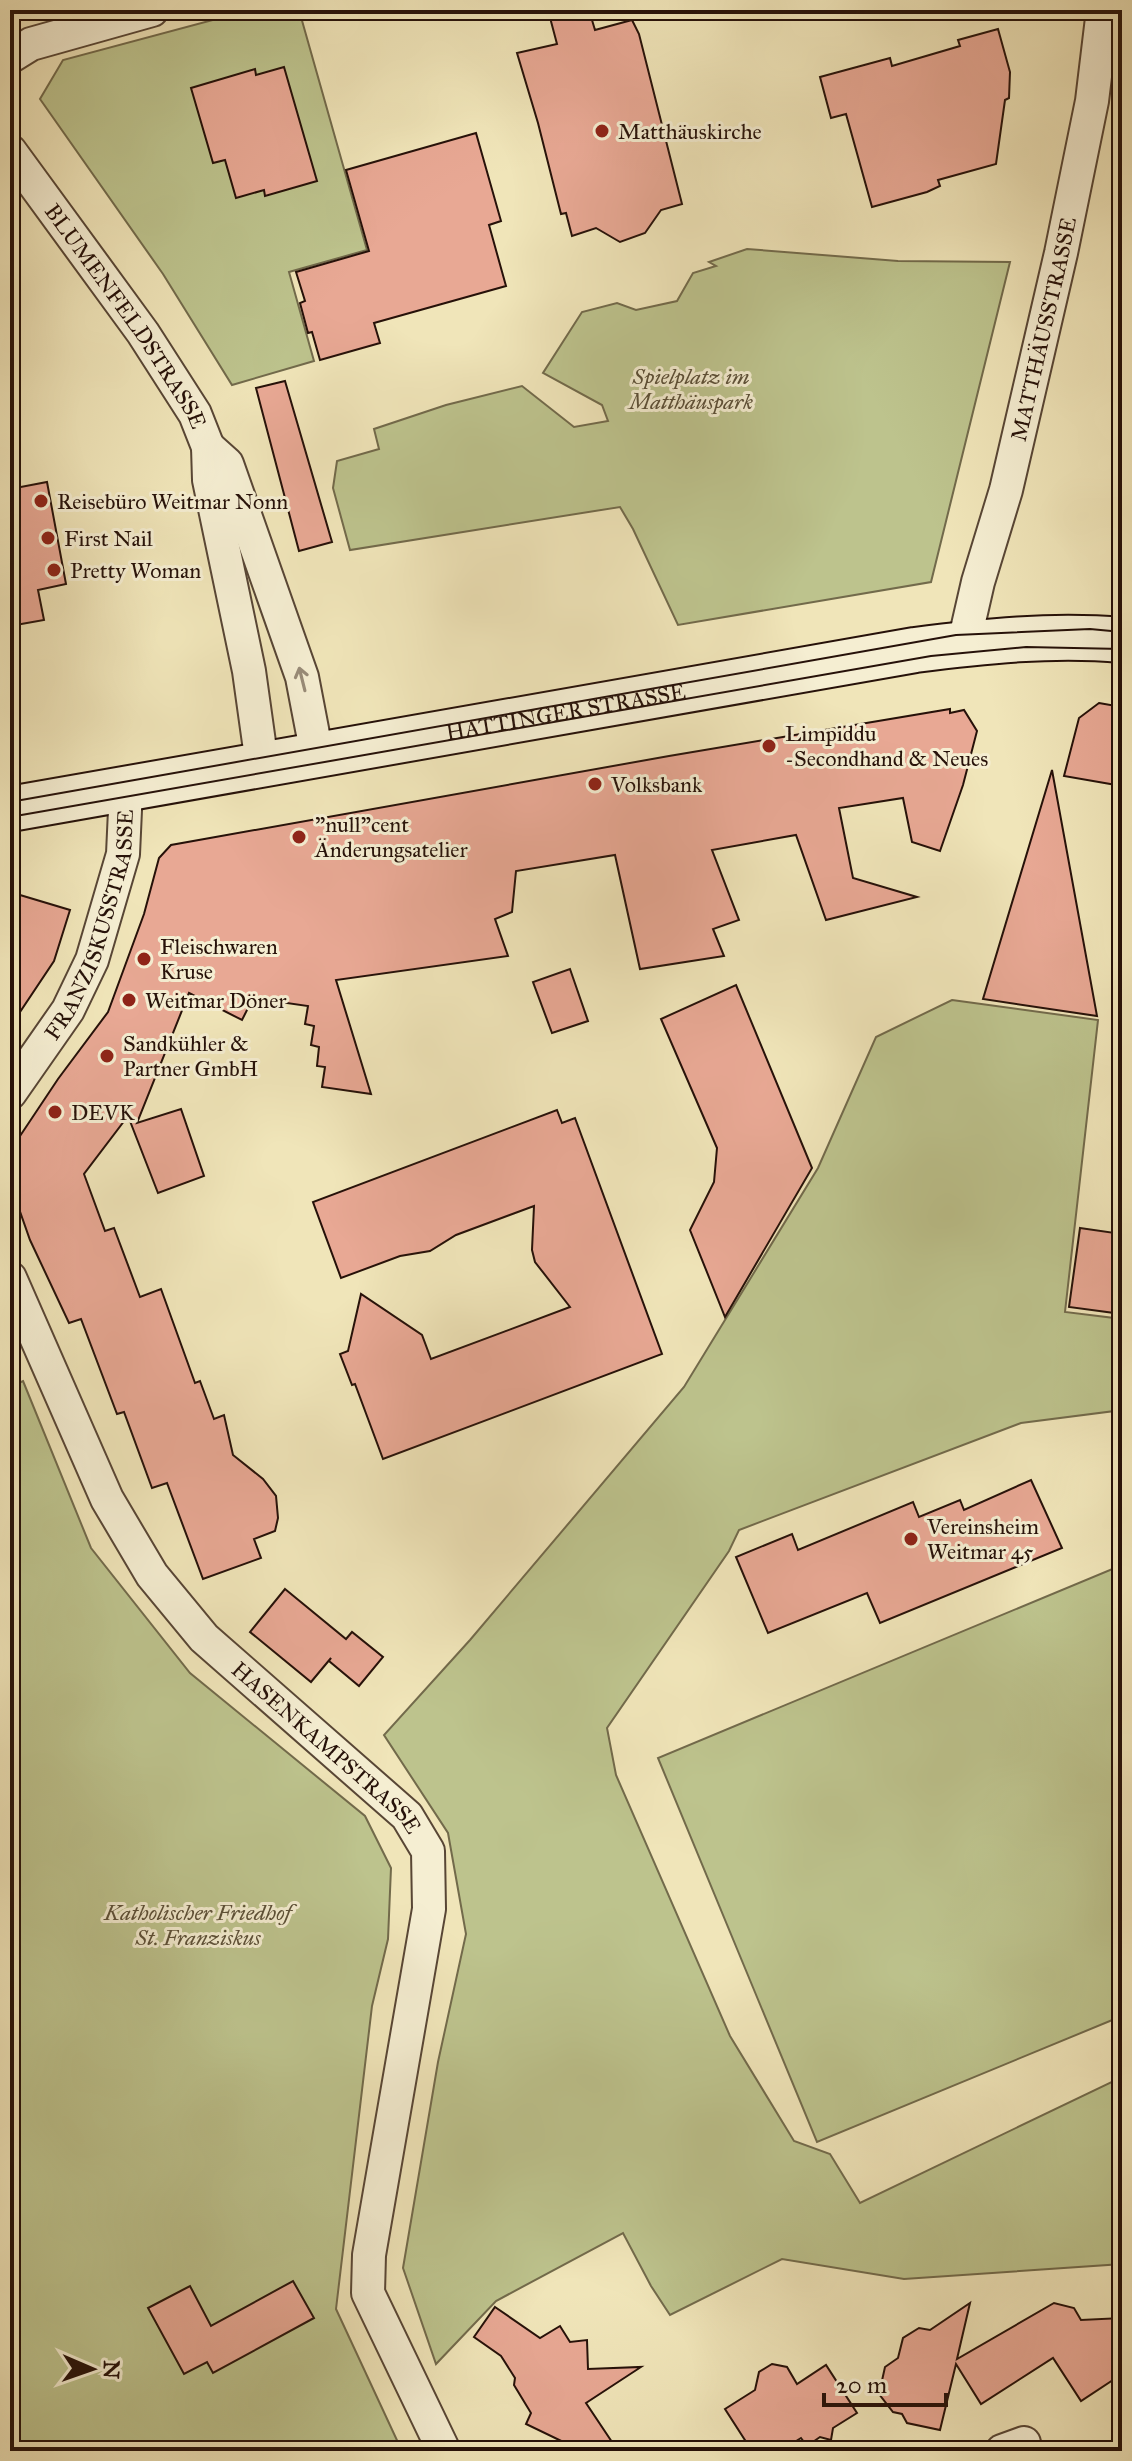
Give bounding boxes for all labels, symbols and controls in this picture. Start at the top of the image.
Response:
place label: Matthäuskirche [618,118,762,145]
marker: Matthäuskirche [593,122,611,140]
street label: BLUMENFELDSTRASSE [39,198,213,432]
street label: MATTHÄUSSTRASSE [1004,214,1082,444]
park label: Spielplatz im Matthäuspark [627,363,753,415]
place label: Reisebüro Weitmar Nonn [57,488,288,515]
marker: Reisebüro Weitmar Nonn [32,492,50,510]
place label: First Nail [64,525,153,552]
marker: First Nail [39,529,57,547]
place label: Pretty Woman [70,557,201,584]
marker: Pretty Woman [45,561,63,579]
one-way arrow [293,666,308,692]
street label: HATTINGER STRASSE [444,677,688,746]
place label: Limpiddu -Secondhand & Neues [785,720,988,772]
marker: Limpiddu -Secondhand & Neues [760,737,778,755]
place label: Volksbank [610,771,703,798]
marker: Volksbank [586,775,604,793]
street label: FRANZISKUSSTRASSE [38,809,139,1045]
place label: "null"cent Änderungsatelier [314,811,469,863]
marker: "null"cent Änderungsatelier [290,828,308,846]
place label: Fleischwaren Kruse [160,933,278,985]
marker: Fleischwaren Kruse [135,950,153,968]
place label: Weitmar Döner [145,987,287,1014]
marker: Weitmar Döner [120,991,138,1009]
place label: Sandkühler & Partner GmbH [123,1030,258,1082]
marker: Sandkühler & Partner GmbH [98,1047,116,1065]
place label: DEVK [71,1099,136,1126]
marker: DEVK [46,1103,64,1121]
place label: Vereinsheim Weitmar 45 [926,1513,1040,1565]
marker: Vereinsheim Weitmar 45 [902,1530,920,1548]
street label: HASENKAMPSTRASSE [226,1655,428,1838]
park label: Katholischer Friedhof St. Franziskus [103,1899,297,1951]
north arrow [52,2329,132,2409]
scale bar [824,2357,946,2407]
text: N [98,2360,125,2380]
text: 20 m [836,2370,887,2400]

